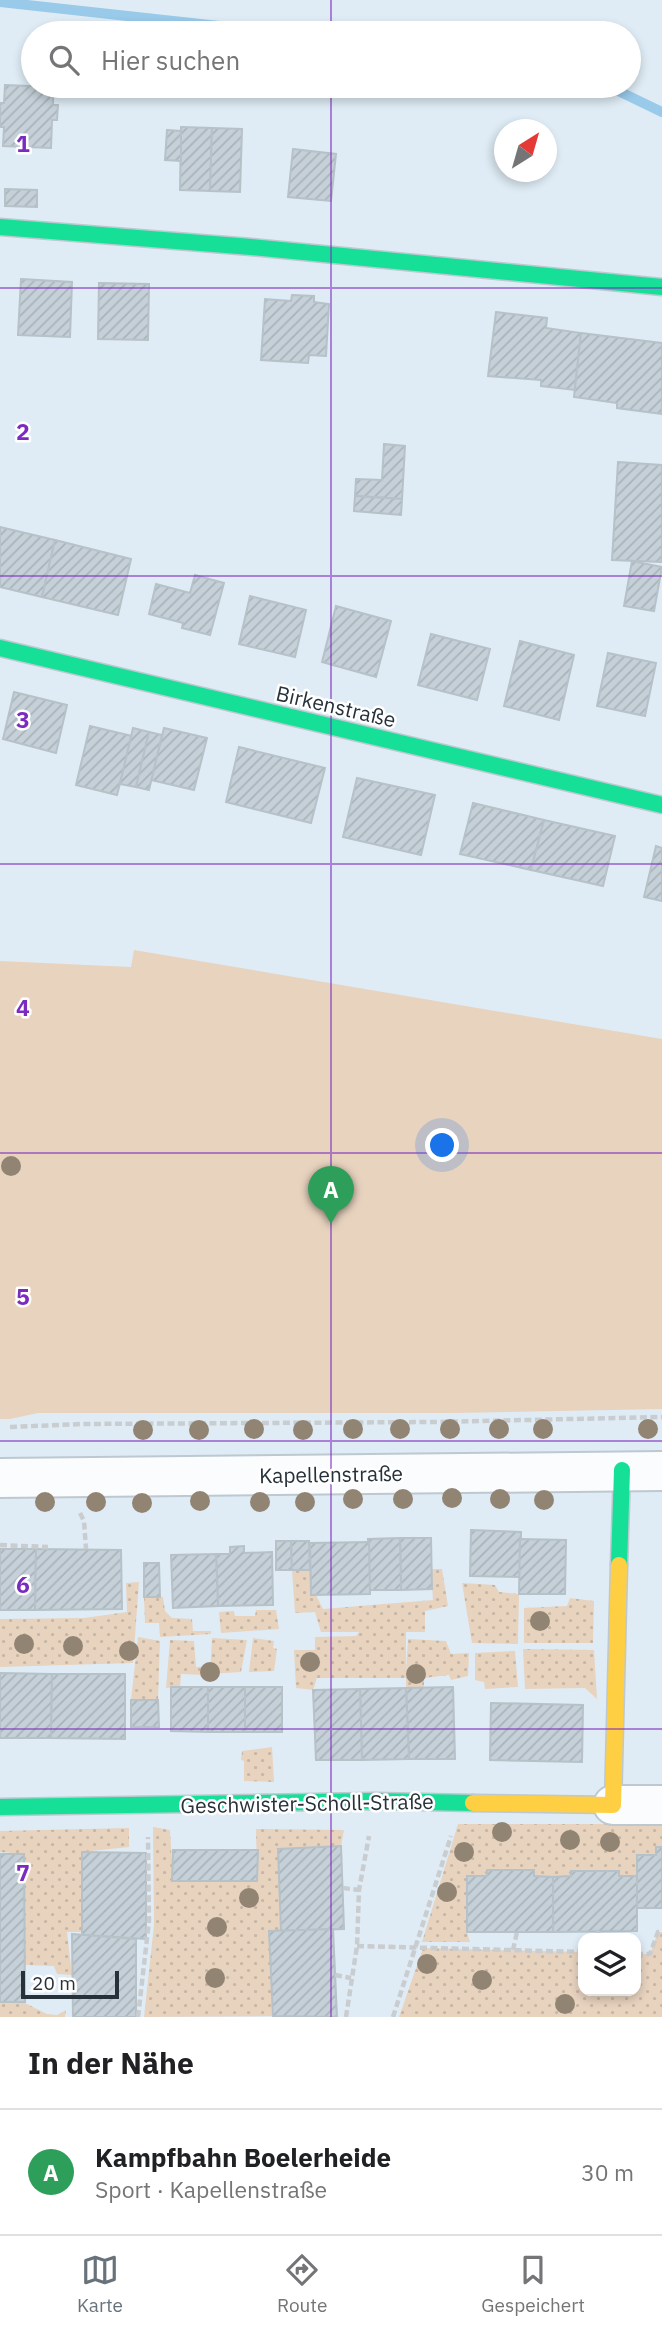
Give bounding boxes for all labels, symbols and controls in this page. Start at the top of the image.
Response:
search box [21,21,641,98]
icon: search [45,41,83,79]
text: Hier suchen [101,43,240,77]
north arrow [494,119,557,182]
text: 1 [16,128,30,158]
text: 2 [16,416,30,446]
street label: Birkenstraße [273,679,399,733]
text: 3 [16,704,30,734]
text: 4 [16,992,30,1022]
your location [425,1128,459,1162]
pin: A [308,1166,354,1224]
text: 5 [16,1281,30,1311]
street label: Kapellenstraße [259,1459,403,1489]
text: 6 [16,1569,30,1599]
street label: Geschwister-Scholl-Straße [180,1787,434,1819]
text: 7 [16,1857,30,1887]
map controls [578,1933,641,1996]
button: layers [578,1933,641,1996]
scale bar [21,1968,119,2000]
text: 20 m [32,1971,76,1995]
text: In der Nähe [28,2043,194,2082]
text: Kampfbahn Boelerheide [95,2140,391,2174]
text: A [43,2157,59,2187]
text: 30 m [581,2157,634,2187]
text: Sport · Kapellenstraße [95,2174,327,2204]
tab: Karte [77,2251,123,2317]
tab: Route [277,2251,327,2317]
tab: Gespeichert [481,2251,585,2317]

